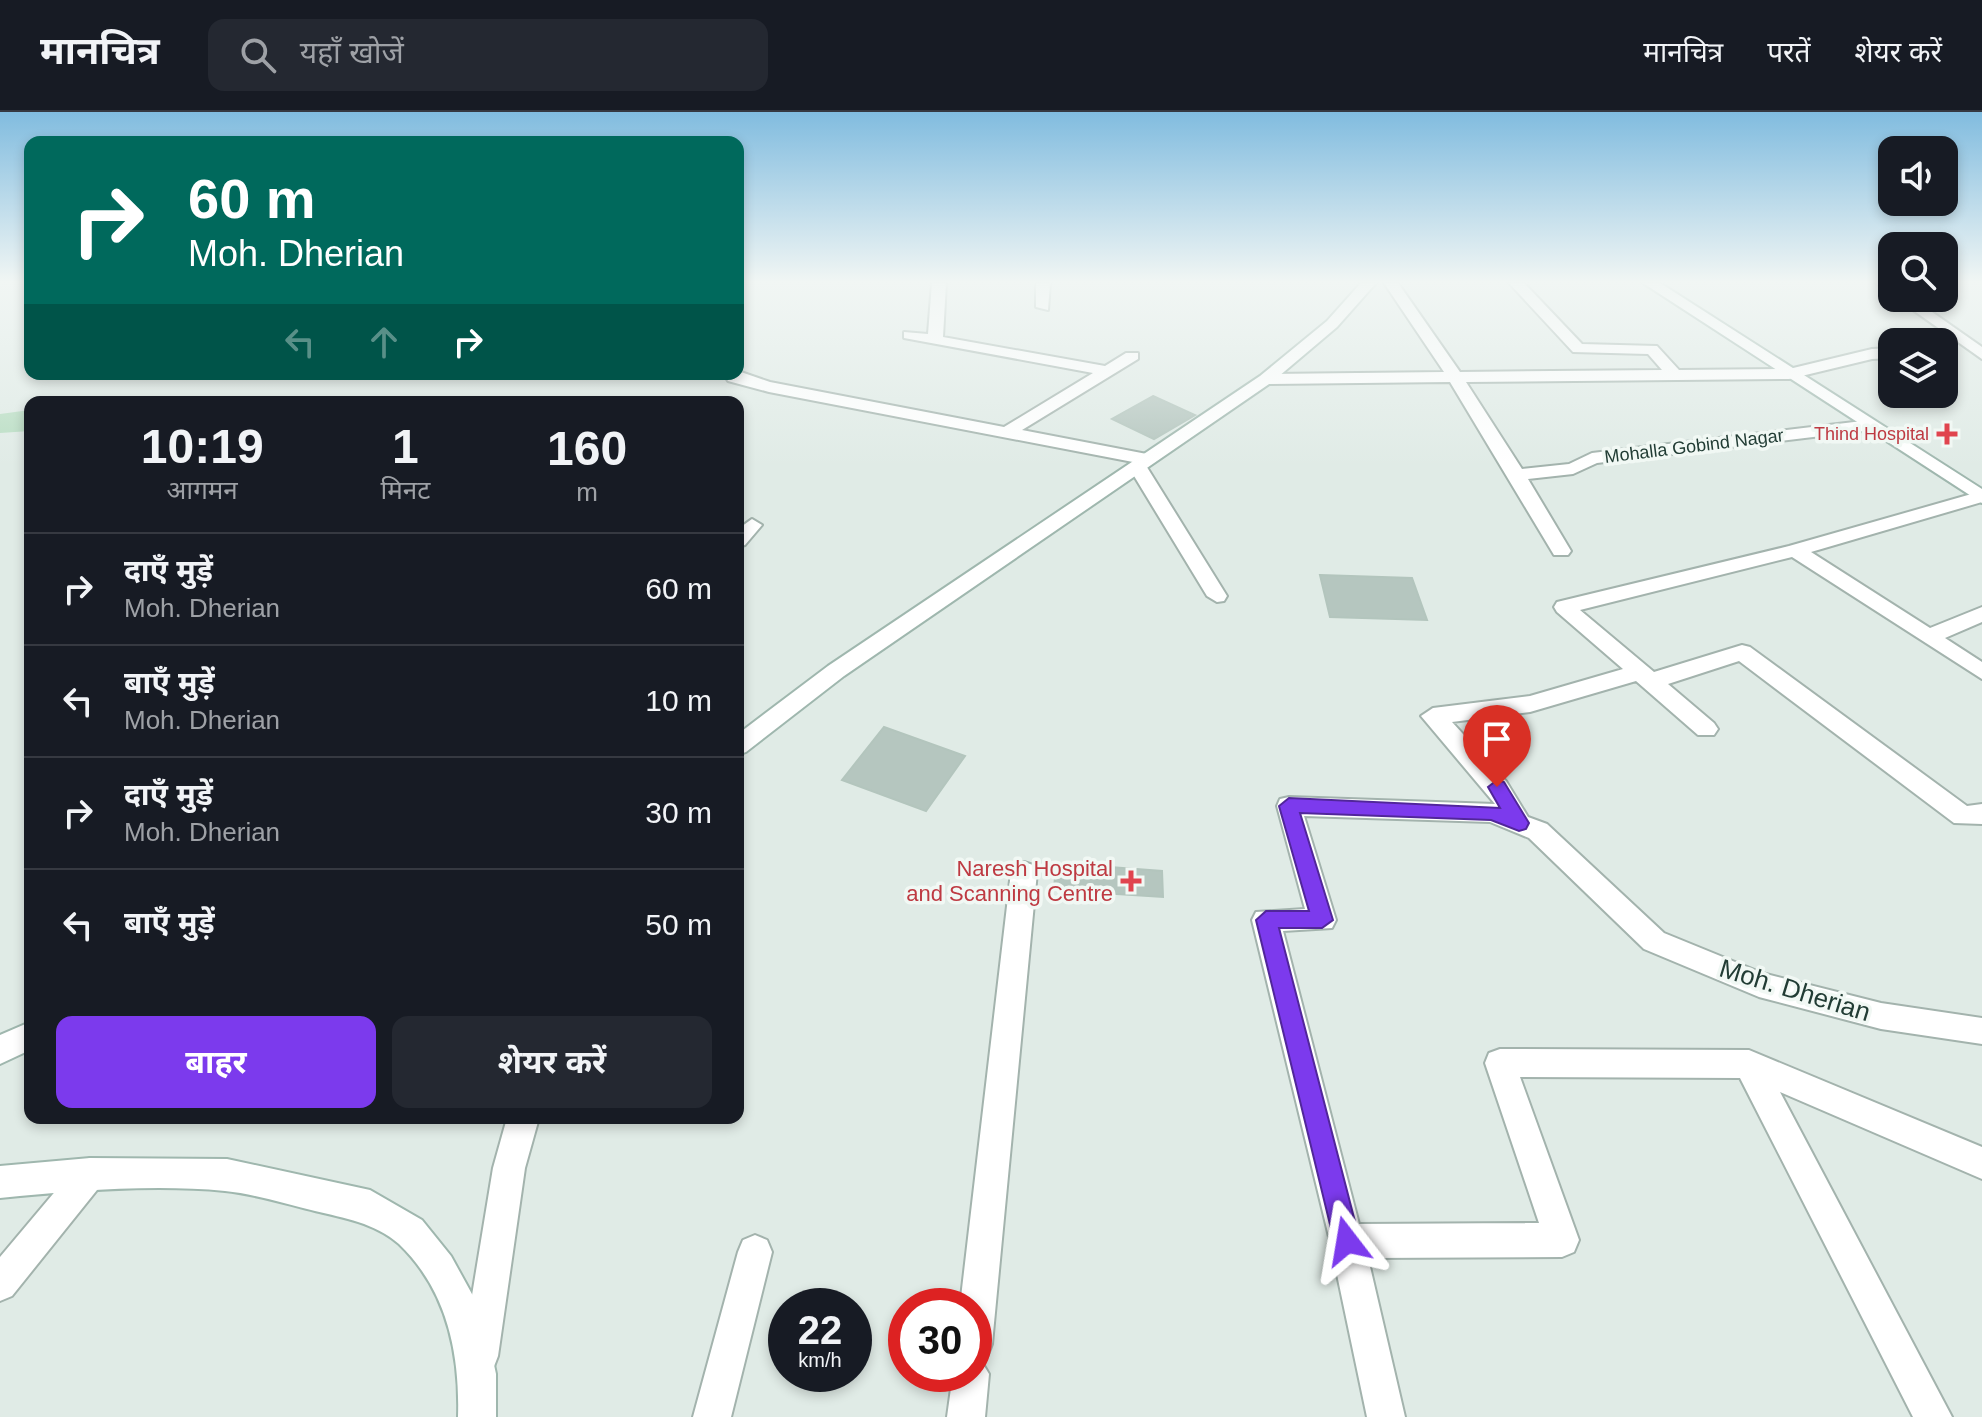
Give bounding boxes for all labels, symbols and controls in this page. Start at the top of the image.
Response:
search box [208,19,768,91]
text: मानचित्र [40,30,160,72]
icon: search [236,33,280,77]
text: यहाँ खोजें [300,36,404,69]
text: मानचित्र [1643,37,1723,68]
text: परतें [1767,37,1811,68]
text: शेयर करें [1855,37,1942,68]
map controls [1878,136,1958,408]
button: sound [1878,136,1958,216]
text: 60 m [188,167,316,230]
icon: right [56,168,160,272]
button: search [1878,232,1958,312]
text: Moh. Dherian [188,233,404,274]
icon: left [278,320,322,364]
icon: ahead [362,320,406,364]
icon: right [446,320,490,364]
button: layers [1878,328,1958,408]
text: 10:19 [141,420,264,473]
text: 1 [392,420,419,473]
text: 160 [547,422,627,475]
marker: Thind Hospital [1936,423,1958,445]
place label: Thind Hospital [1814,424,1929,444]
street label: Mohalla Gobind Nagar [1603,425,1785,467]
text: आगमन [167,475,238,505]
text: मिनट [380,475,430,505]
text: m [576,477,598,507]
text: दाएँ मुड़ें [124,554,213,587]
icon: right [56,567,100,611]
text: 60 m [645,572,712,605]
text: Moh. Dherian [124,593,280,623]
text: बाएँ मुड़ें [124,666,215,699]
icon: left [56,679,100,723]
text: 10 m [645,684,712,717]
text: Moh. Dherian [124,705,280,735]
pin [1463,705,1531,787]
icon: arrive [1475,717,1519,761]
text: दाएँ मुड़ें [124,778,213,811]
icon: right [56,791,100,835]
text: 30 m [645,796,712,829]
text: Moh. Dherian [124,817,280,847]
place label: Naresh Hospital and Scanning Centre [906,856,1113,906]
marker: Naresh Hospital and Scanning Centre [1120,870,1142,892]
icon: left [56,903,100,947]
text: बाएँ मुड़ें [124,906,215,939]
text: 50 m [645,908,712,941]
street label: Moh. Dherian [1716,953,1874,1027]
button: बाहर [56,1016,376,1108]
button: शेयर करें [392,1016,712,1108]
position arrow [1305,1199,1389,1283]
speed limit sign: 30 [888,1288,992,1392]
text: 22 [798,1308,842,1352]
text: km/h [798,1349,842,1371]

